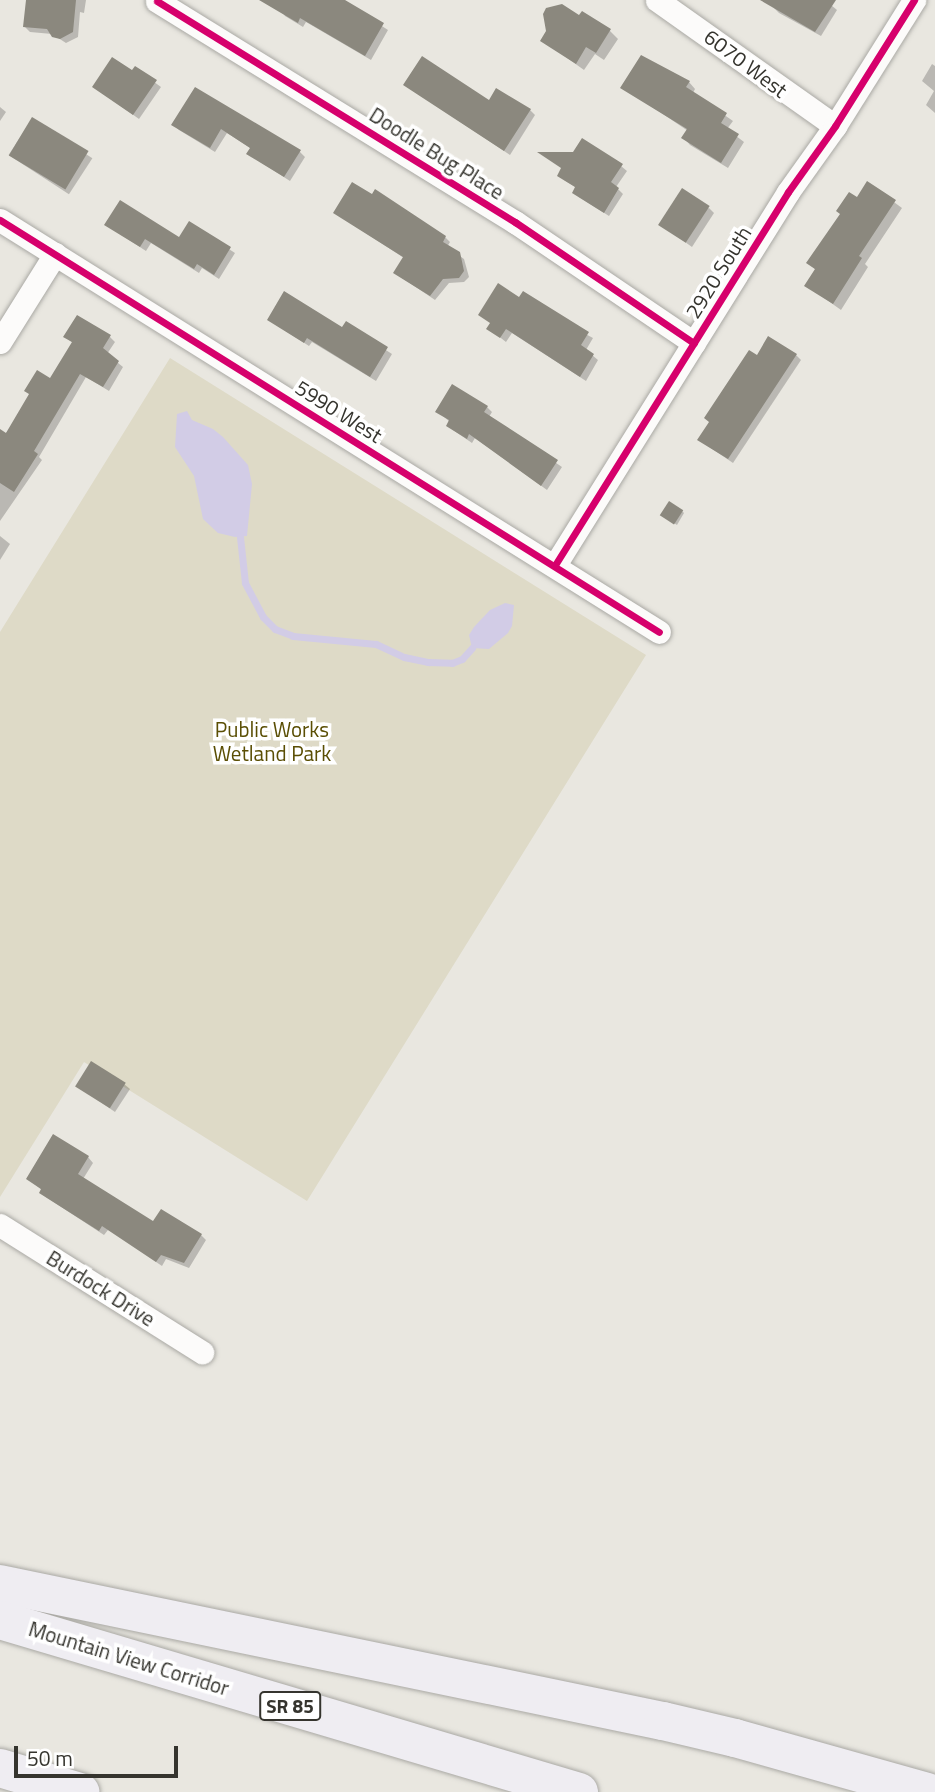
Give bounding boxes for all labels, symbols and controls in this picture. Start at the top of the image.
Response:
street label: 6070 West [699,24,793,102]
street label: Doodle Bug Place [365,102,509,204]
street label: 2920 South [680,221,756,323]
street label: 5990 West [291,374,387,448]
park label: Public Works Wetland Park [213,716,331,766]
street label: Burdock Drive [42,1245,160,1331]
street label: Mountain View Corridor [26,1616,232,1700]
road number: SR 85 [258,1690,322,1722]
scale bar [18,1732,182,1776]
text: 50 m [27,1742,73,1774]

